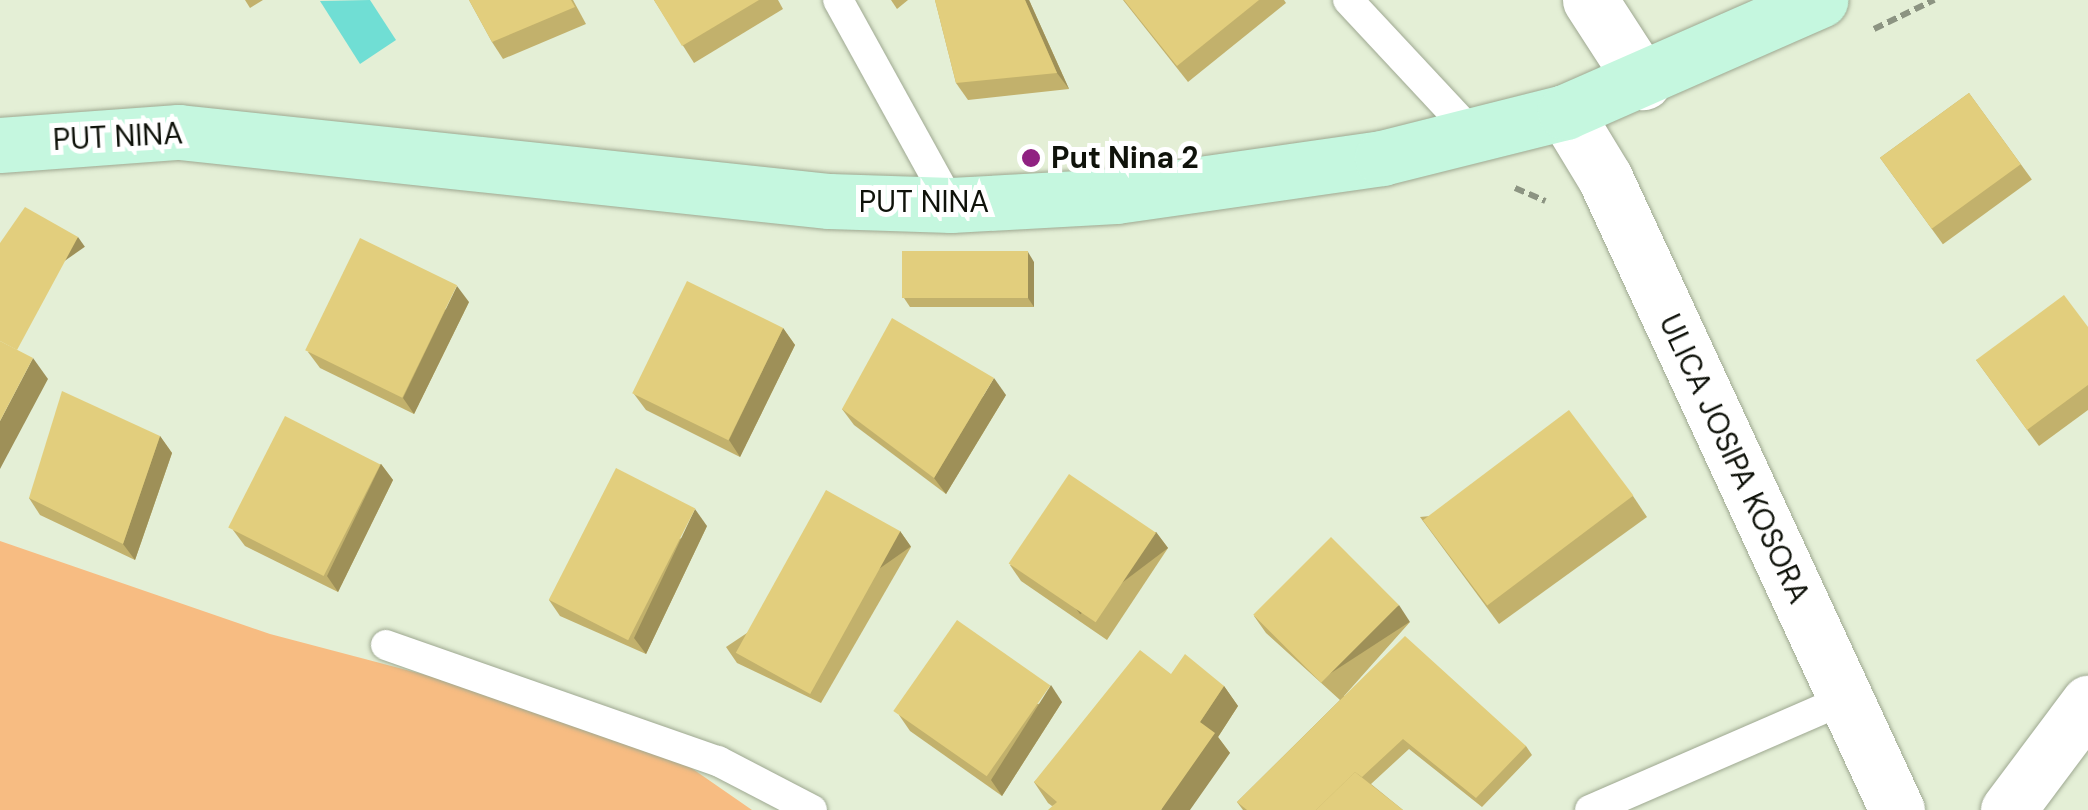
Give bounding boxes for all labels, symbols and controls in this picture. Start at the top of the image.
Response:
street label: PUT NINA [52,116,184,158]
place label: Put Nina 2 [1051,140,1198,176]
marker: Put Nina 2 [1020,147,1042,169]
street label: PUT NINA [859,184,989,220]
street label: ULICA JOSIPA KOSORA [1651,309,1817,609]

